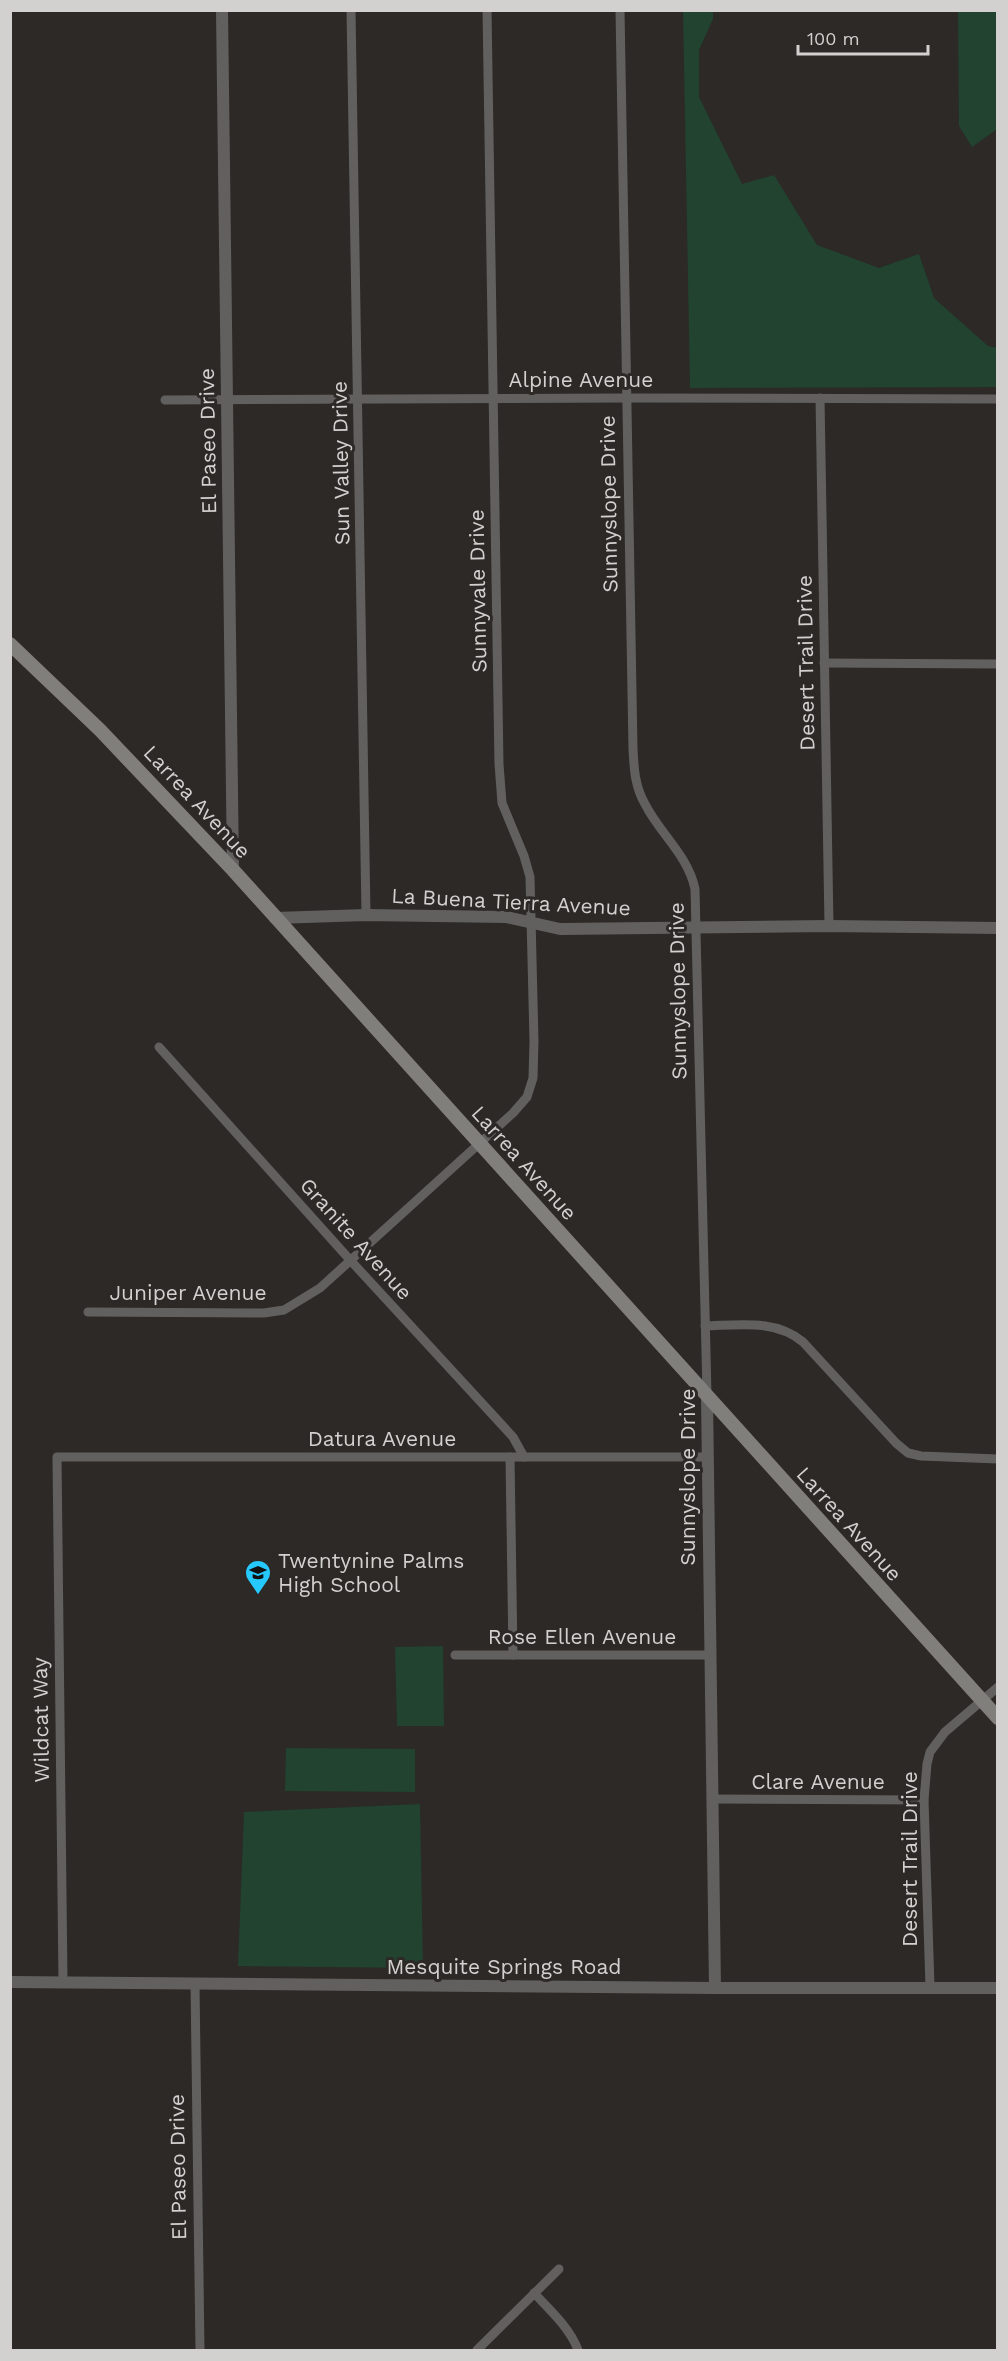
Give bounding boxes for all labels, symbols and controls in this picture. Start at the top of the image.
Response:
scale bar [798,18,928,56]
text: 100 m [807,28,860,49]
street label: Alpine Avenue [509,367,653,392]
street label: El Paseo Drive [194,368,221,514]
street label: Sun Valley Drive [327,381,354,545]
street label: Sunnyslope Drive [594,415,623,593]
street label: Sunnyvale Drive [464,509,491,673]
street label: Desert Trail Drive [791,575,820,751]
street label: Larrea Avenue [139,740,256,863]
street label: La Buena Tierra Avenue [391,883,631,920]
street label: Sunnyslope Drive [663,902,692,1080]
street label: Larrea Avenue [466,1100,582,1225]
street label: Granite Avenue [295,1173,418,1305]
street label: Juniper Avenue [109,1280,267,1305]
street label: Sunnyslope Drive [675,1388,700,1566]
street label: Datura Avenue [308,1426,456,1451]
street label: Larrea Avenue [791,1461,907,1586]
place label: Twentynine Palms High School [278,1548,464,1597]
school or university icon: Twentynine Palms High School [243,1558,273,1596]
street label: Rose Ellen Avenue [488,1624,676,1649]
street label: Wildcat Way [27,1657,54,1783]
street label: Clare Avenue [751,1769,885,1794]
street label: Desert Trail Drive [897,1771,922,1947]
street label: Mesquite Springs Road [386,1954,622,1979]
street label: El Paseo Drive [164,2094,191,2240]

